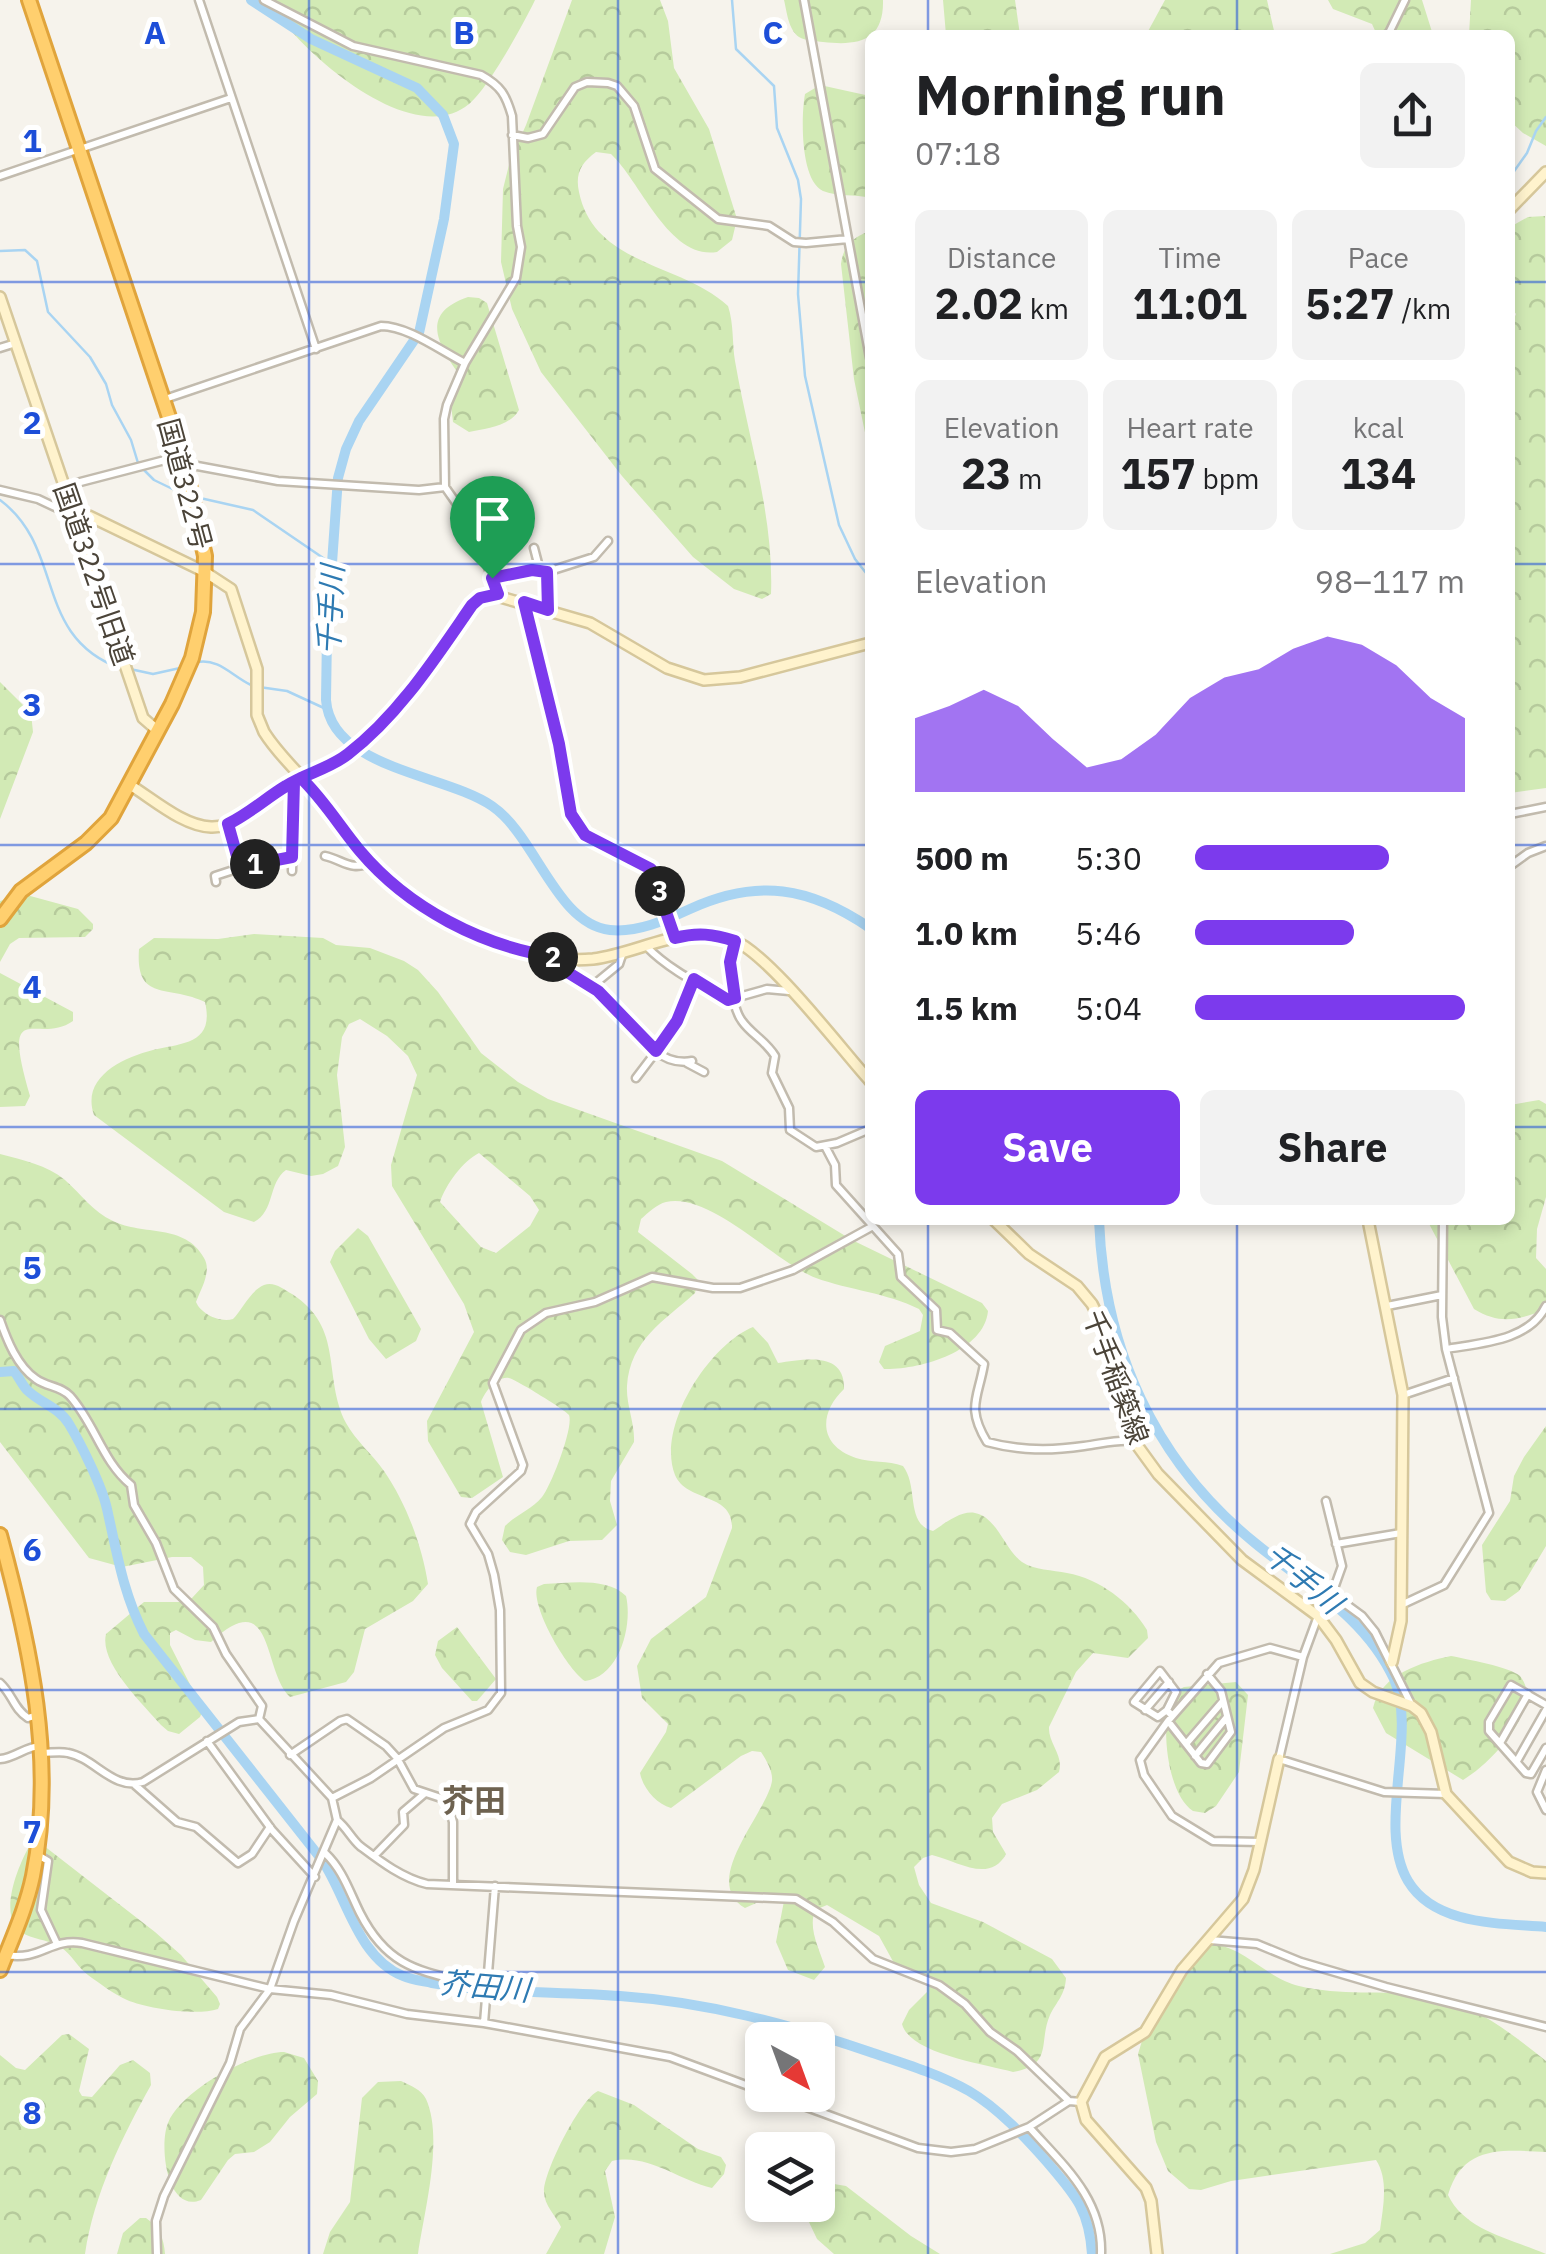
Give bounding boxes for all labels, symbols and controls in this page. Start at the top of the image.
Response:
text: A [144,11,166,53]
text: B [453,11,475,53]
text: C [763,11,783,53]
text: Morning run [915,59,1226,130]
button: share [1360,63,1465,168]
text: 1 [22,119,42,161]
text: 07:18 [915,132,1001,174]
text: Distance [947,239,1056,276]
text: Time [1159,239,1221,276]
text: Pace [1348,239,1409,276]
text: 2.02 [934,276,1023,331]
text: 11:01 [1133,276,1247,331]
text: 5:27 [1305,276,1395,331]
text: km [1023,290,1069,327]
text: /km [1395,290,1451,327]
text: 2 [22,401,42,443]
text: Elevation [944,409,1060,446]
text: Heart rate [1126,409,1254,446]
text: kcal [1353,409,1404,446]
street label: 国道322号 [150,414,221,554]
text: 23 [961,446,1011,501]
text: 157 [1120,446,1196,501]
text: 134 [1341,446,1416,501]
text: m [1011,460,1042,497]
text: bpm [1196,460,1260,497]
pin [450,476,535,579]
street label: 国道322号旧道 [46,478,143,670]
icon: arrive [465,491,520,546]
text: Elevation [915,560,1048,602]
text: 98–117 m [1315,560,1465,602]
water label: 千手川 [308,561,351,656]
text: 3 [22,683,42,725]
text: 500 m [915,837,1009,879]
text: 5:30 [1075,837,1142,879]
pin: 1 [230,839,280,889]
text: 1 [247,845,263,882]
pin: 3 [635,866,685,916]
text: 3 [652,872,668,909]
text: 1.0 km [915,912,1018,954]
text: 5:46 [1075,912,1142,954]
pin: 2 [528,932,578,982]
text: 2 [545,938,561,975]
text: 4 [22,965,42,1007]
text: 1.5 km [915,987,1018,1029]
text: 5:04 [1075,987,1142,1029]
button: Save [915,1090,1180,1205]
button: Share [1200,1090,1465,1205]
text: 5 [22,1246,42,1288]
street label: 千手稲築線 [1075,1305,1158,1449]
text: 6 [22,1528,42,1570]
water label: 千手川 [1257,1534,1353,1624]
district label: 芥田 [442,1779,506,1821]
text: 7 [22,1810,42,1852]
water label: 芥田川 [439,1962,535,2009]
north arrow [745,2022,835,2112]
map controls [745,2022,835,2222]
text: 8 [22,2091,42,2133]
button: layers [745,2132,835,2222]

